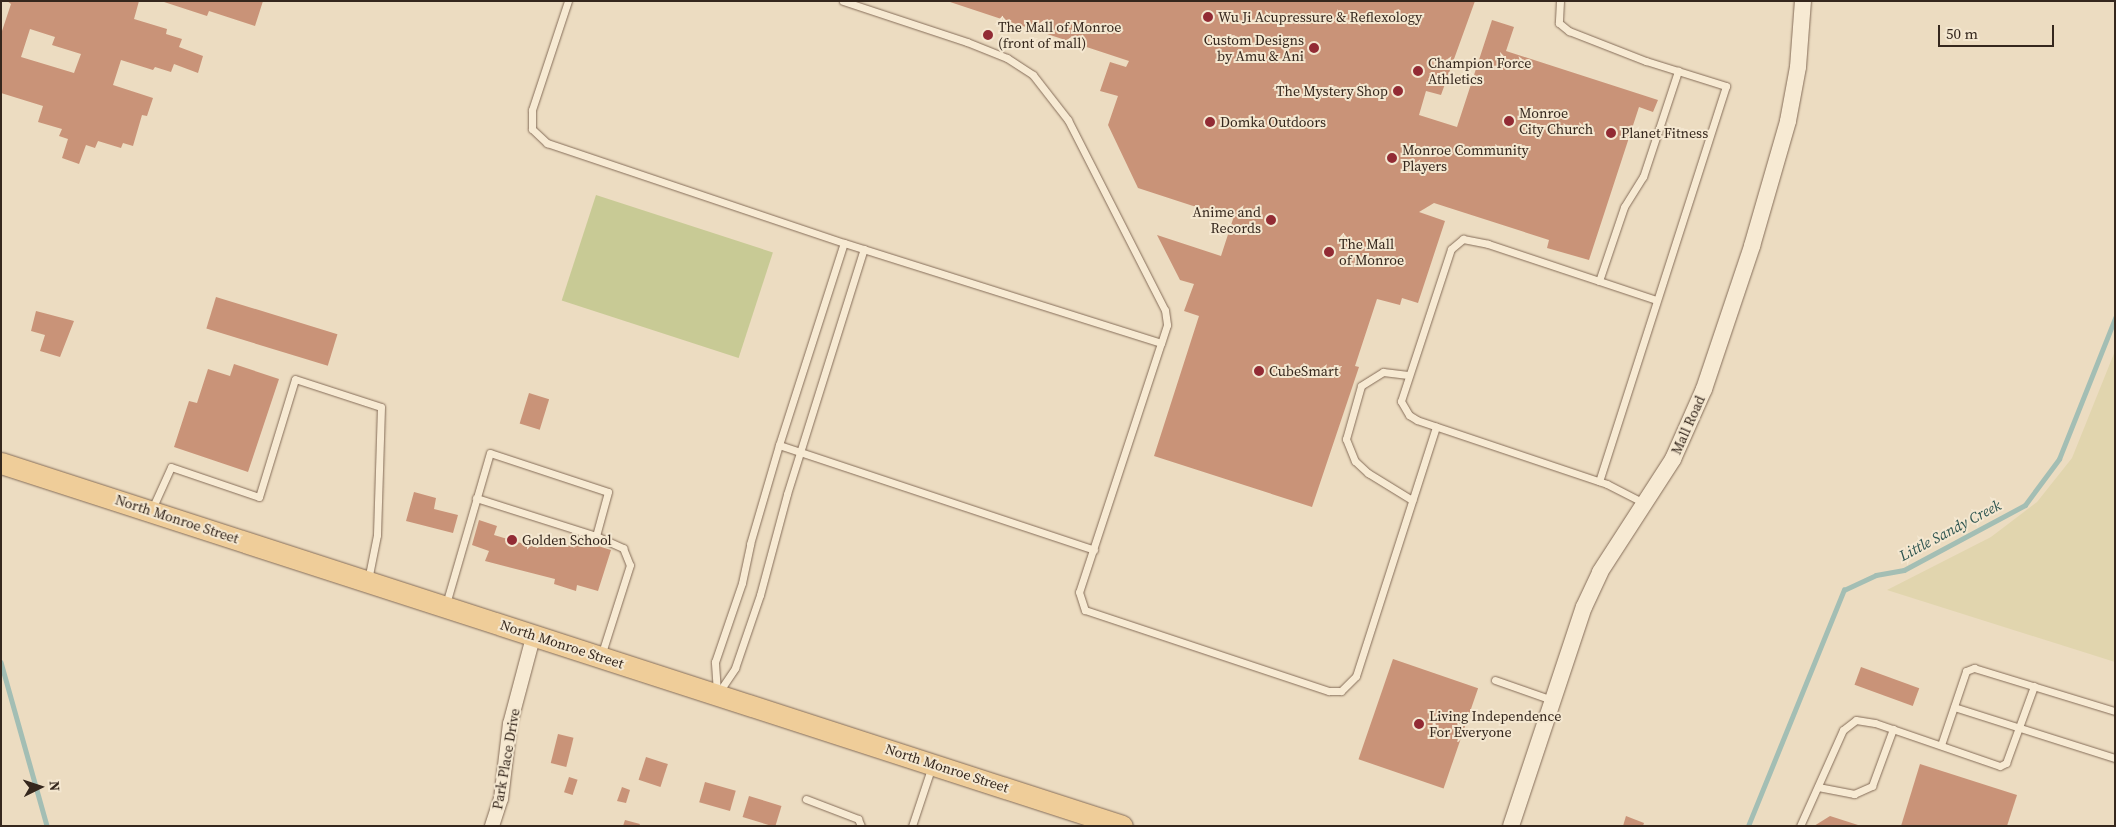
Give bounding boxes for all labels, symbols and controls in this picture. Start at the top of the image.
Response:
place label: Wu Ji Acupressure & Reflexology [1218,9,1422,25]
marker: Wu Ji Acupressure & Reflexology [1202,11,1214,23]
scale bar [1941,15,2057,47]
place label: The Mall of Monroe (front of mall) [998,19,1121,52]
text: 50 m [1946,23,1978,44]
marker: The Mall of Monroe (front of mall) [982,29,994,41]
place label: Custom Designs by Amu & Ani [1204,32,1304,64]
marker: Custom Designs by Amu & Ani [1308,42,1320,54]
place label: Champion Force Athletics [1428,55,1531,88]
marker: Champion Force Athletics [1412,65,1424,77]
place label: The Mystery Shop [1276,83,1388,99]
marker: The Mystery Shop [1392,85,1404,97]
place label: Monroe City Church [1519,105,1593,138]
place label: Domka Outdoors [1220,114,1326,130]
marker: Monroe City Church [1503,115,1515,127]
marker: Domka Outdoors [1204,116,1216,128]
place label: Planet Fitness [1621,125,1708,141]
marker: Planet Fitness [1605,127,1617,139]
place label: Monroe Community Players [1402,142,1529,174]
marker: Monroe Community Players [1386,152,1398,164]
place label: Anime and Records [1193,204,1261,236]
marker: Anime and Records [1265,214,1277,226]
place label: The Mall of Monroe [1339,236,1404,268]
marker: The Mall of Monroe [1323,246,1335,258]
place label: CubeSmart [1269,363,1339,379]
marker: CubeSmart [1253,365,1265,377]
street label: Mall Road [1668,393,1708,457]
street label: North Monroe Street [113,491,241,547]
water label: Little Sandy Creek [1896,496,2004,564]
place label: Golden School [522,532,612,548]
marker: Golden School [506,534,518,546]
street label: North Monroe Street [498,616,626,672]
street label: Park Place Drive [489,707,523,811]
place label: Living Independence For Everyone [1429,708,1561,740]
marker: Living Independence For Everyone [1413,718,1425,730]
street label: North Monroe Street [883,740,1011,796]
north arrow [15,762,65,812]
text: N [45,780,65,792]

